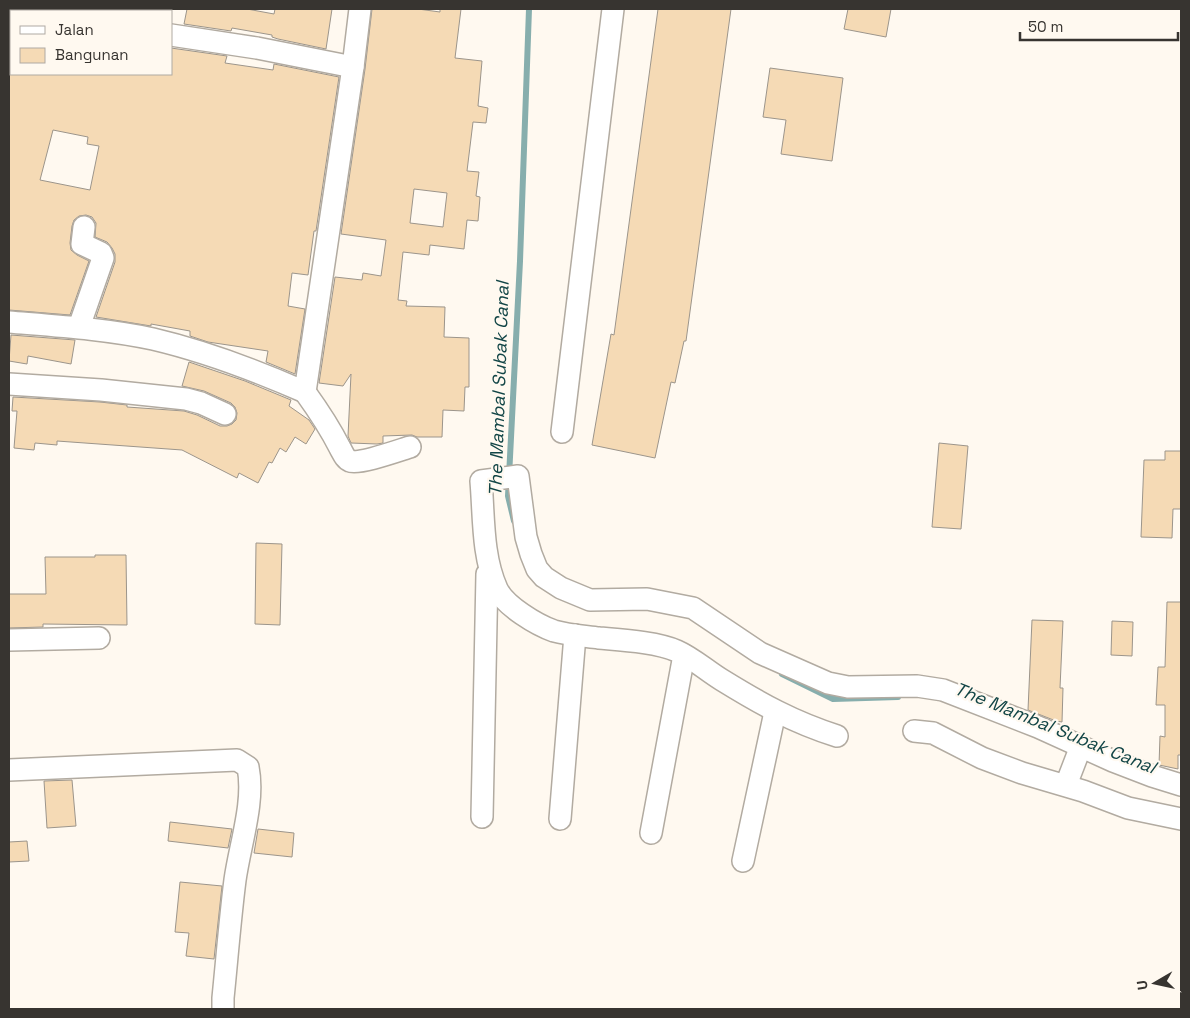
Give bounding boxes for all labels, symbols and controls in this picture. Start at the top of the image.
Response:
legend [10,10,172,75]
scale bar [1020,10,1178,42]
text: 50 m [1028,17,1063,36]
text: Jalan [55,20,94,39]
text: Bangunan [55,45,129,64]
water label: The Mambal Subak Canal [483,278,514,497]
water label: The Mambal Subak Canal [951,677,1162,779]
north arrow [1130,958,1180,1008]
text: U [1133,979,1152,991]

